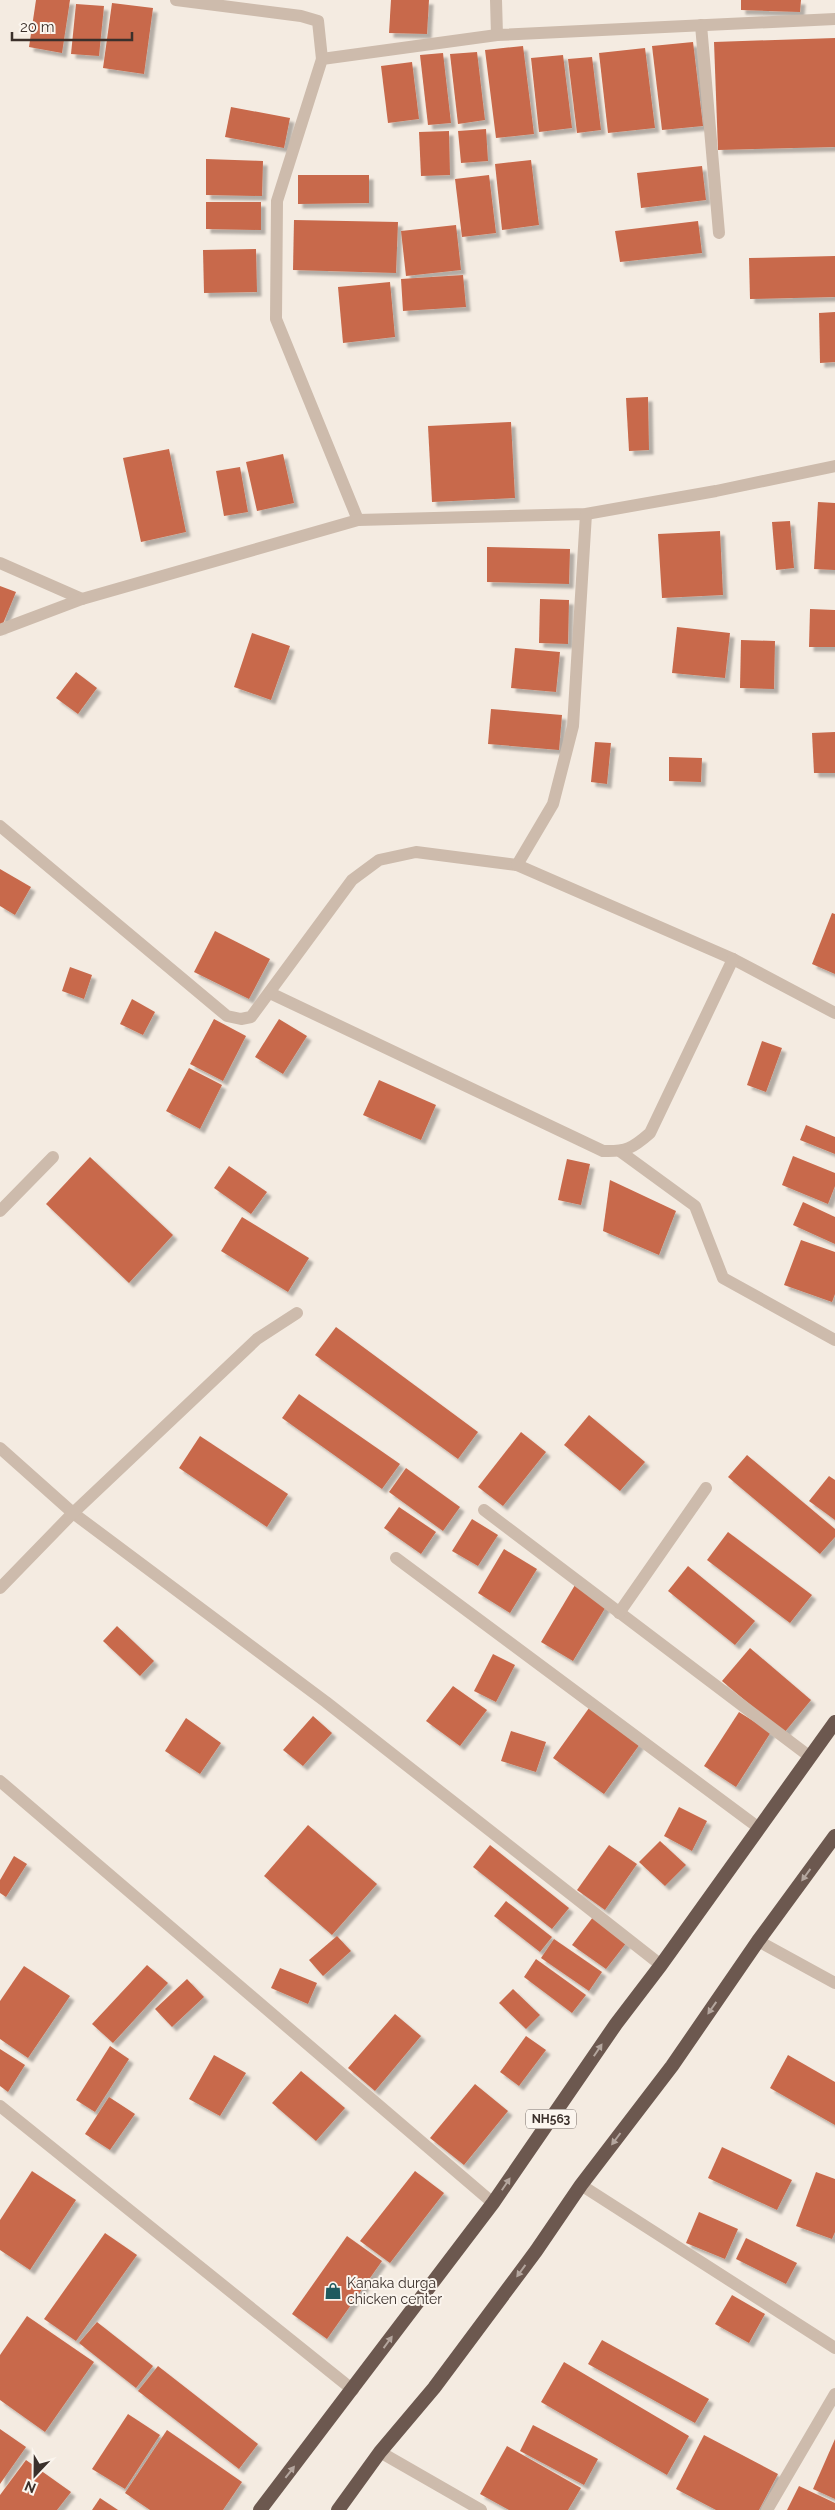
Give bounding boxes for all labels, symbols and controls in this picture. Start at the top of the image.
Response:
scale bar [12,10,132,42]
text: 20 m [20,18,55,36]
one-way arrow [800,1868,811,1881]
one-way arrow [707,2001,717,2014]
one-way arrow [593,2043,603,2057]
road number: NH563 [526,2110,576,2128]
one-way arrow [611,2132,622,2145]
one-way arrow [501,2177,511,2191]
one-way arrow [516,2264,527,2277]
place label: Kanaka durga chicken center [347,2275,442,2307]
shop icon: Kanaka durga chicken center [323,2281,343,2301]
one-way arrow [383,2335,393,2349]
north arrow [10,2450,60,2500]
one-way arrow [284,2465,295,2478]
text: N [22,2478,38,2496]

